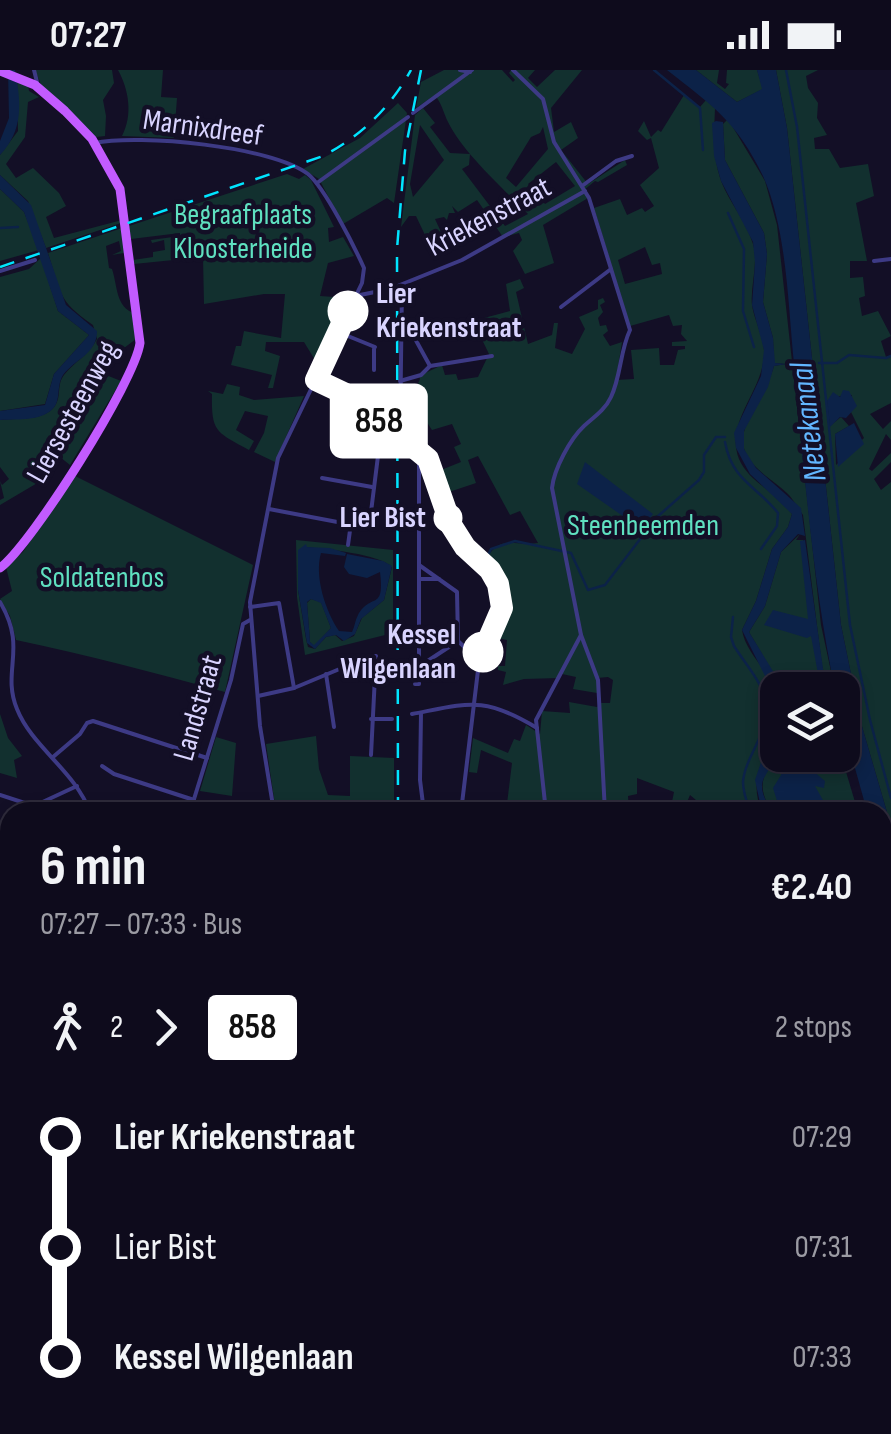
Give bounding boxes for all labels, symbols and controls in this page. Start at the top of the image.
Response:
text: 07:27 [50,13,126,58]
street label: Marnixdreef [141,102,266,154]
street label: Kriekenstraat [421,169,557,265]
park label: Begraafplaats Kloosterheide [173,197,313,267]
place label: Lier Kriekenstraat [376,276,522,346]
marker: Lier Kriekenstraat [329,292,367,330]
street label: Liersesteenweg [19,335,127,489]
water label: Netekanaal [782,359,836,484]
line badge: 858 [322,388,436,454]
text: 858 [355,400,403,443]
place label: Lier Bist [340,500,426,536]
marker: Lier Bist [435,505,461,531]
park label: Steenbeemden [567,508,719,544]
park label: Soldatenbos [40,560,164,596]
place label: Kessel Wilgenlaan [340,617,456,687]
marker: Kessel Wilgenlaan [464,633,502,671]
street label: Landstraat [166,651,230,765]
map controls [760,672,860,772]
button: layers [760,672,860,772]
text: 6 min [40,834,147,901]
text: €2.40 [771,865,852,910]
text: 07:27 – 07:33 · Bus [40,905,242,944]
icon: walk [40,1000,95,1055]
icon: forward [138,1000,193,1055]
text: 858 [228,1006,277,1049]
text: 2 [110,1008,123,1047]
text: 2 stops [775,1008,852,1047]
text: Lier Kriekenstraat [114,1115,355,1160]
text: 07:29 [792,1118,852,1157]
text: Lier Bist [114,1225,217,1270]
text: 07:31 [795,1228,852,1267]
text: Kessel Wilgenlaan [114,1335,354,1380]
text: 07:33 [792,1338,852,1377]

